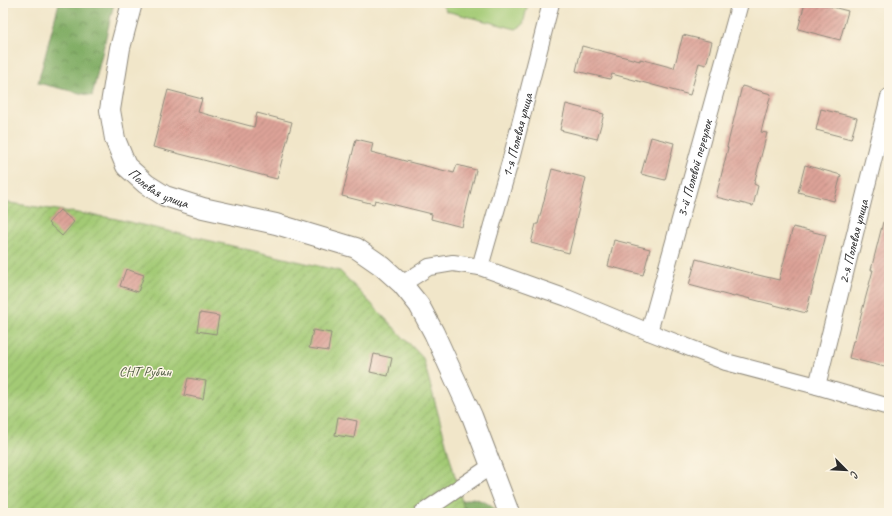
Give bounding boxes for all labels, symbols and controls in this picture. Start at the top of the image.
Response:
street label: 1-я Полевая улица [498,90,536,179]
street label: 3-й Полевой переулок [673,116,716,219]
street label: Полевая улица [125,164,192,212]
street label: 2-я Полевая улица [834,196,872,285]
park label: СНТ Рубин [119,363,172,380]
north arrow [826,450,866,490]
text: С [847,469,863,481]

